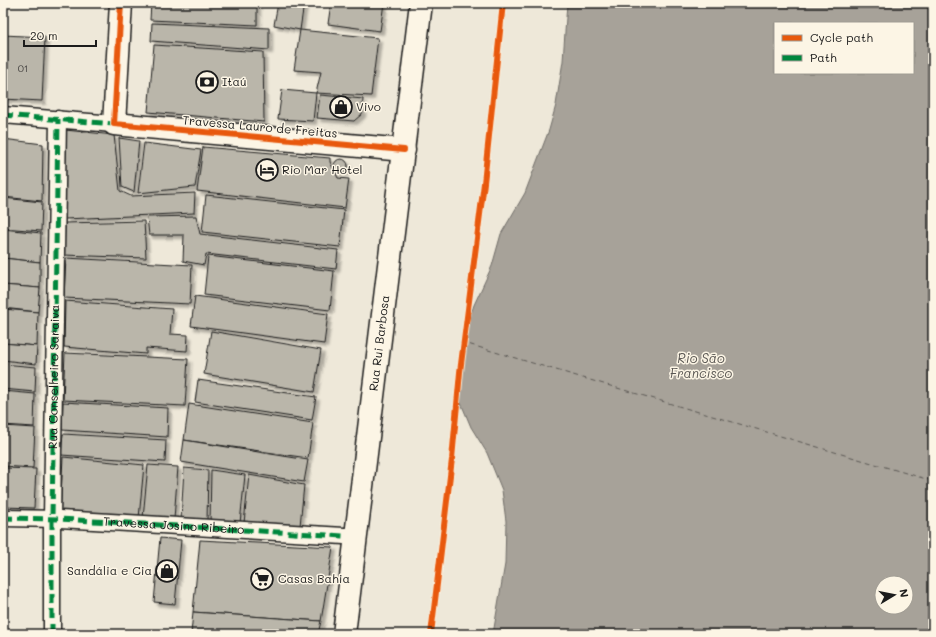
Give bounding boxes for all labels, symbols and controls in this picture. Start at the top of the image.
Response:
scale bar [24,22,96,48]
legend [774,22,914,74]
text: 20 m [30,27,58,43]
text: Cycle path [810,29,873,45]
text: Path [810,49,837,65]
house number: 01 [18,61,28,75]
bank icon: Itaú [194,69,220,95]
place label: Itaú [222,73,247,89]
shop icon: Vivo [328,94,354,120]
place label: Vivo [356,98,381,114]
street label: Travessa Lauro de Freitas [182,111,338,141]
hotel icon: Rio Mar Hotel [254,157,280,183]
place label: Rio Mar Hotel [282,161,363,177]
street label: Rua Rui Barbosa [365,294,392,392]
street label: Rua Conselheiro Saraiva [44,305,62,449]
water label: Rio São Francisco [670,349,732,381]
street label: Travessa Josino Ribeiro [103,513,245,537]
shop icon: Sandália e Cia [154,558,180,584]
place label: Sandália e Cia [67,562,152,578]
supermarket icon: Casas Bahia [249,566,275,592]
place label: Casas Bahia [278,570,350,586]
north arrow [874,575,914,615]
text: N [896,588,912,599]

